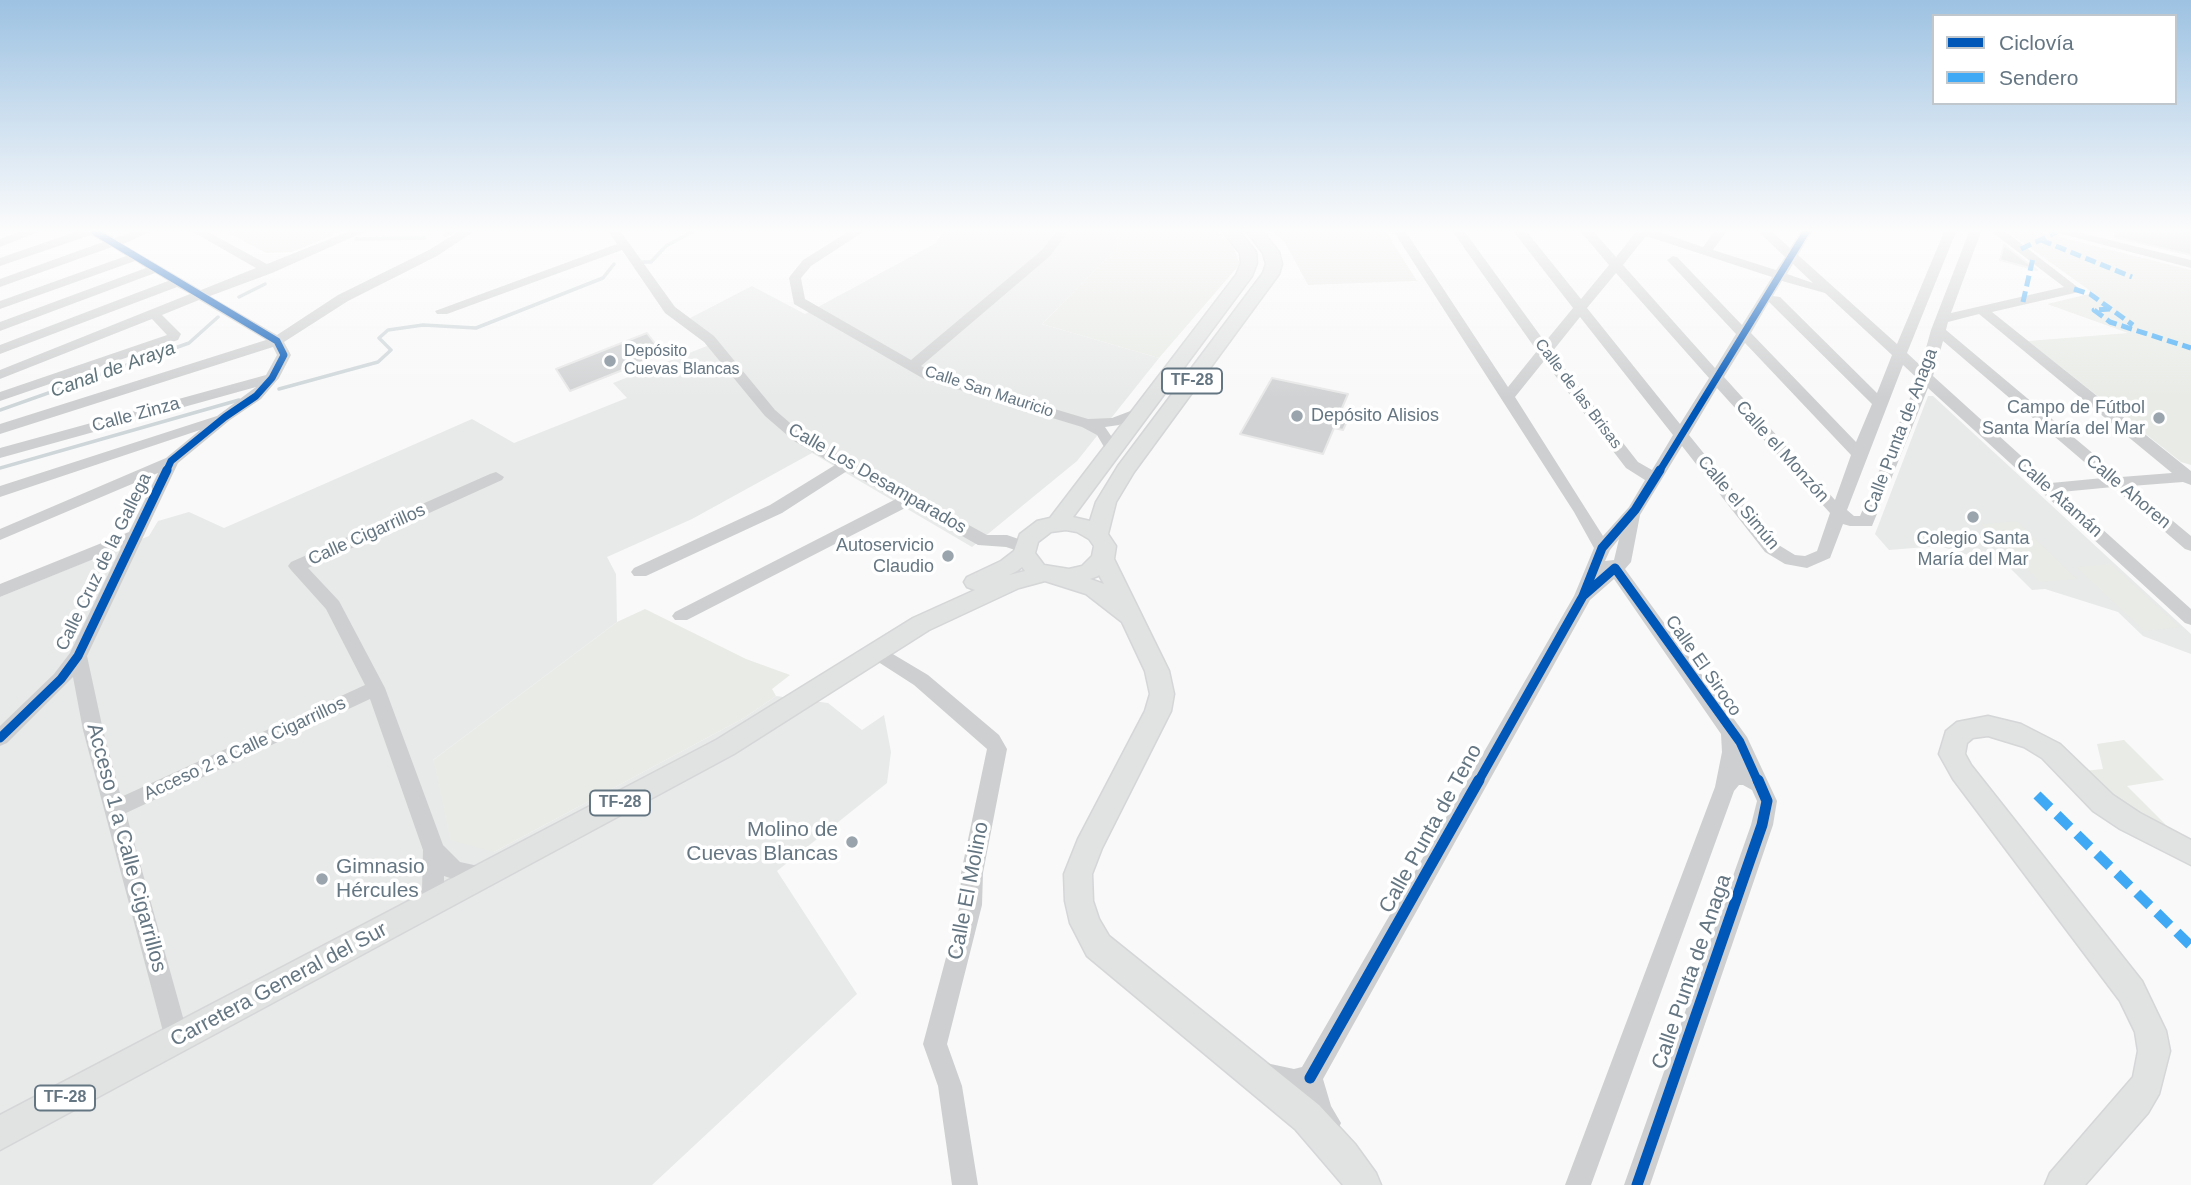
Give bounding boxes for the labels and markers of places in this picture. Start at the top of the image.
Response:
place label: Depósito Cuevas Blancas [624,342,740,380]
marker: Depósito Cuevas Blancas [602,353,618,369]
place label: Campo de Fútbol Santa María del Mar [1982,397,2145,440]
place label: Depósito Alisios [1311,405,1439,427]
marker: Depósito Alisios [1289,408,1305,424]
marker: Campo de Fútbol Santa María del Mar [2151,410,2167,426]
marker: Colegio Santa María del Mar [1965,509,1981,525]
place label: Colegio Santa María del Mar [1916,528,2030,570]
place label: Autoservicio Claudio [836,535,934,578]
marker: Autoservicio Claudio [940,548,956,564]
place label: Molino de Cuevas Blancas [686,817,838,867]
marker: Molino de Cuevas Blancas [844,834,860,850]
place label: Gimnasio Hércules [336,854,425,904]
marker: Gimnasio Hércules [314,871,330,887]

